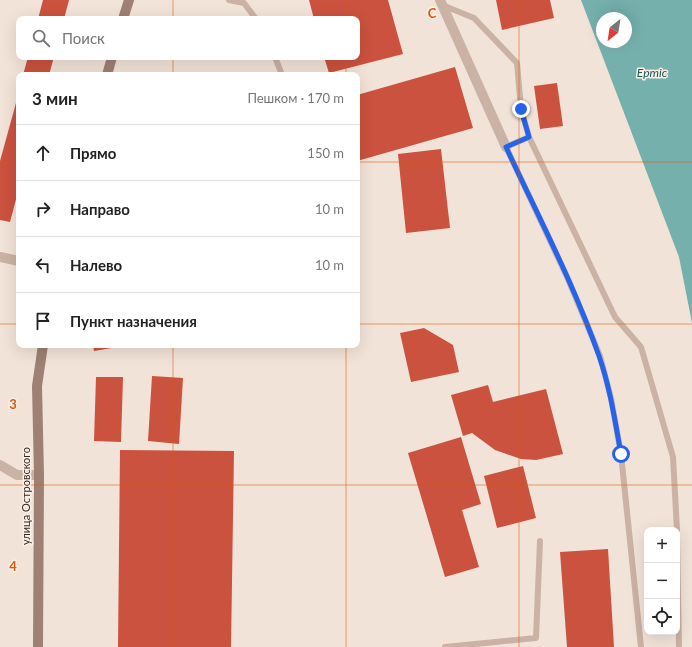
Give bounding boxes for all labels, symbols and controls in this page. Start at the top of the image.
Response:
text: C [428,5,437,21]
north arrow [596,12,632,48]
search box [16,16,360,60]
icon: search [30,27,52,49]
text: Поиск [62,29,105,47]
water label: Ертіс [637,65,668,80]
text: 3 мин [32,88,78,109]
text: Пешком · 170 m [247,90,344,106]
route end [512,100,530,118]
icon: ahead [32,142,54,164]
text: Прямо [70,144,116,162]
text: 150 m [307,145,344,161]
icon: right [32,198,54,220]
text: Направо [70,200,130,218]
text: 10 m [315,201,344,217]
icon: left [32,254,54,276]
text: Налево [70,256,122,274]
text: 10 m [315,257,344,273]
icon: arrive [32,310,54,332]
text: Пункт назначения [70,312,197,330]
text: 3 [9,396,17,412]
route start [612,445,630,463]
street label: улица Островского [19,447,32,545]
map controls [644,527,680,635]
button: + [644,527,680,563]
text: 4 [9,558,17,574]
button: − [644,563,680,599]
button: locate [644,599,680,635]

